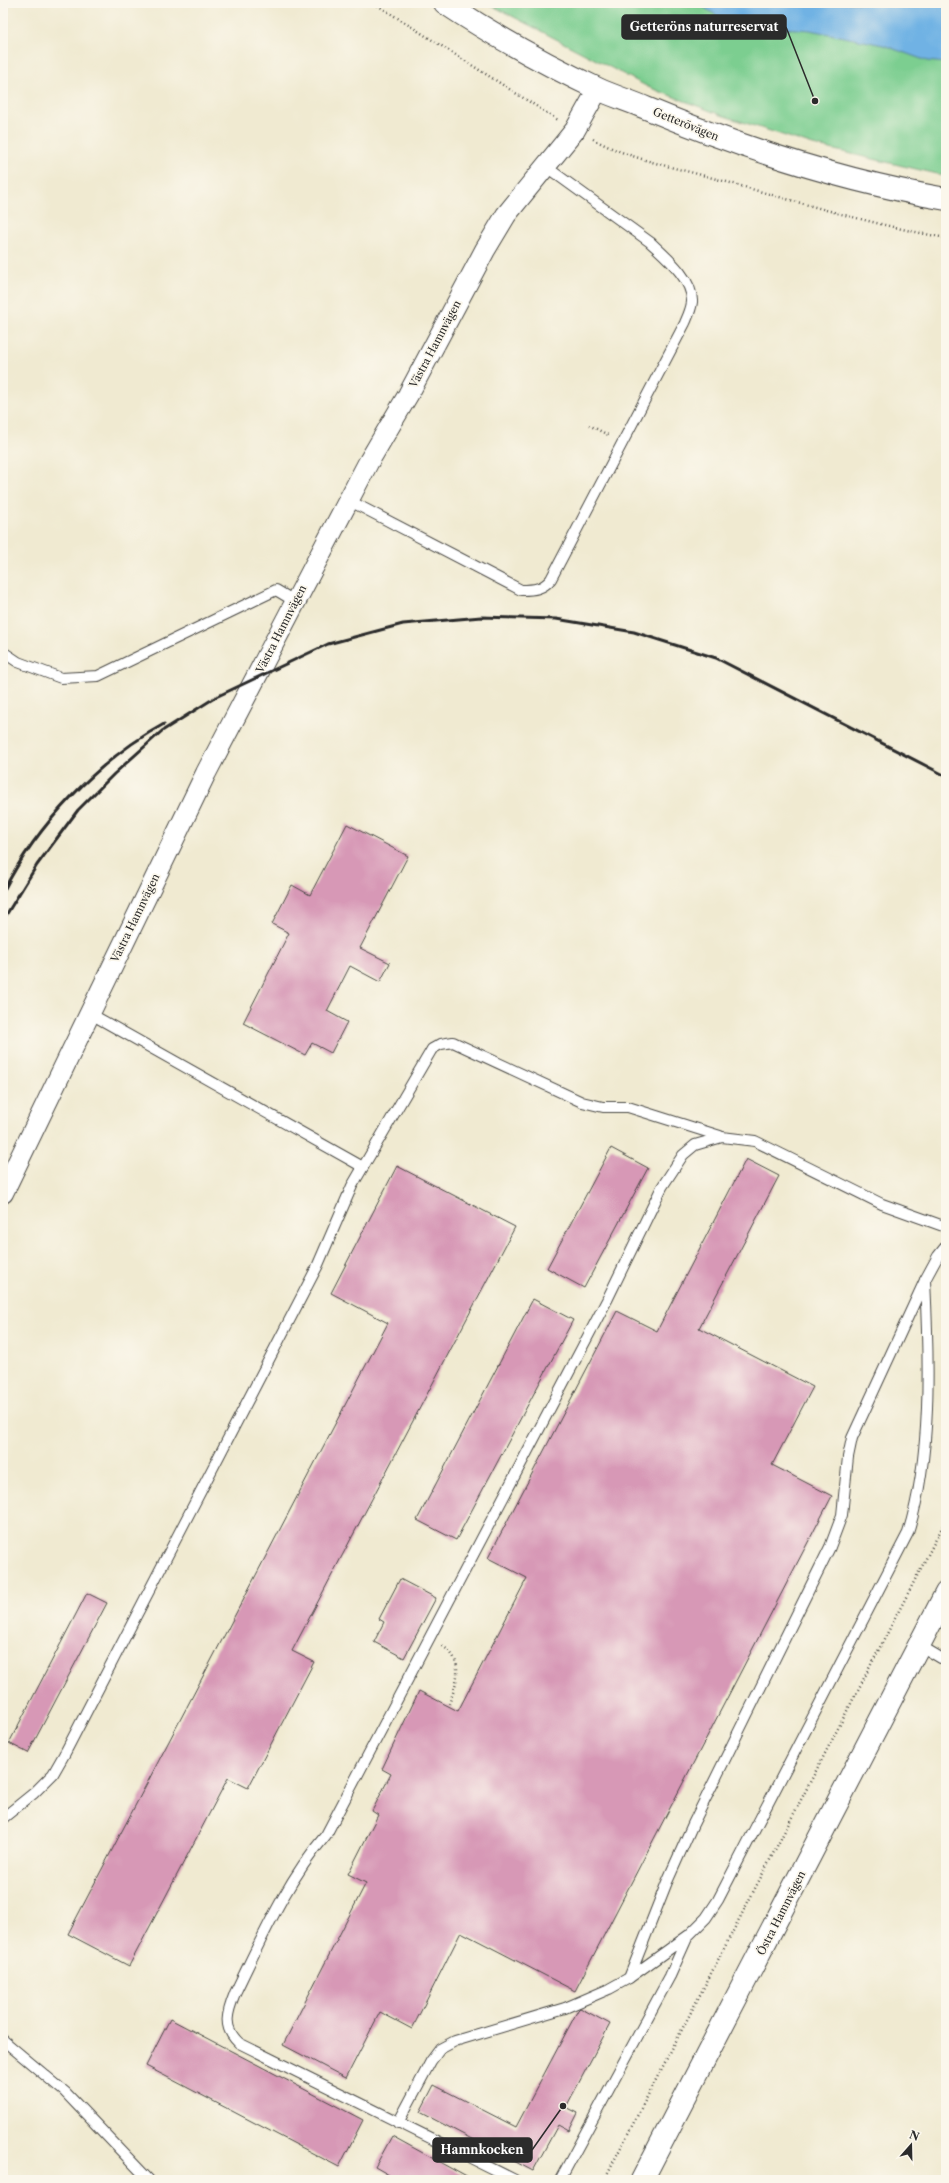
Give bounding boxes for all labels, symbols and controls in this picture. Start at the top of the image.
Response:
callout: Getteröns naturreservat [622,15,786,39]
text: Getteröns naturreservat [630,19,778,34]
street label: Getterövägen [651,104,721,144]
street label: Västra Hamnvägen [406,298,464,391]
street label: Västra Hamnvägen [252,582,309,676]
street label: Västra Hamnvägen [107,871,163,966]
street label: Östra Hamnvägen [753,1868,808,1958]
north arrow [891,2125,931,2165]
text: N [908,2127,922,2144]
callout: Hamnkocken [433,2138,532,2162]
text: Hamnkocken [441,2142,524,2157]

